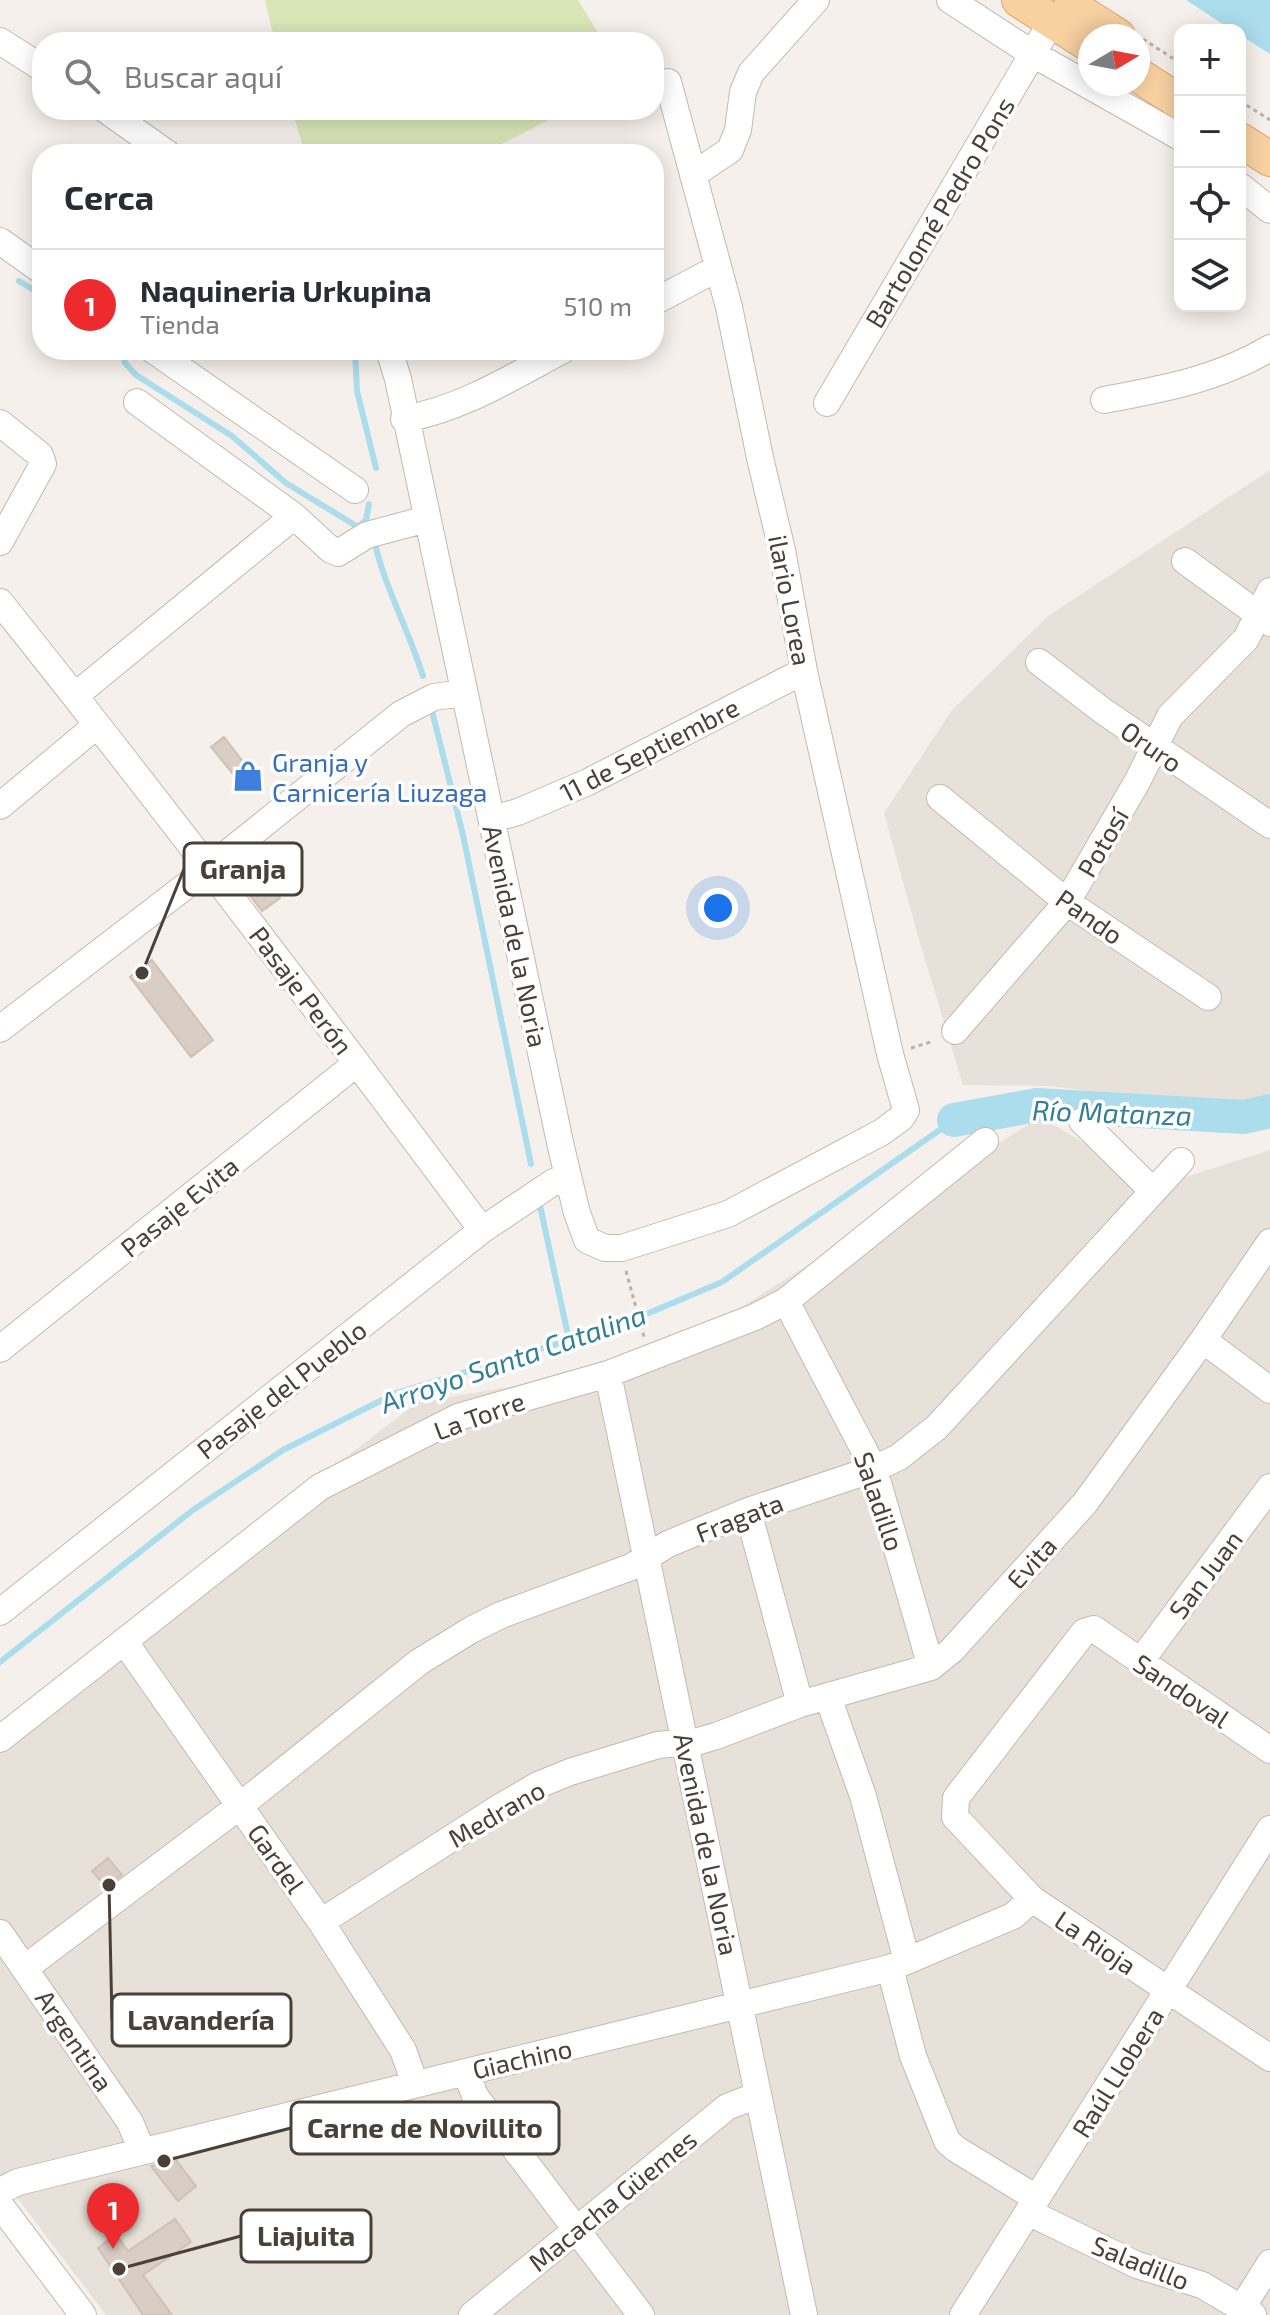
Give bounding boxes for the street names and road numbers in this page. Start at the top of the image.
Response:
street label: Bartolomé Pedro Pons [858,91,1020,333]
street label: ilario Lorea [763,532,819,668]
street label: 11 de Septiembre [554,691,744,807]
street label: Oruro [1115,714,1189,778]
street label: Potosí [1070,801,1135,882]
street label: Avenida de la Noria [477,822,555,1050]
street label: Pando [1051,882,1129,950]
street label: Pasaje Perón [244,920,360,1060]
street label: Pasaje Evita [114,1149,244,1263]
street label: Pasaje del Pueblo [190,1313,372,1465]
street label: La Torre [429,1384,529,1446]
street label: Saladillo [849,1448,911,1554]
street label: Fragata [691,1486,787,1548]
street label: San Juan [1162,1524,1248,1624]
street label: Evita [1000,1530,1062,1594]
street label: Sandoval [1128,1647,1236,1734]
street label: Avenida de la Noria [668,1730,746,1958]
street label: Medrano [442,1773,550,1853]
street label: Gardel [242,1817,312,1899]
street label: La Rioja [1049,1904,1143,1980]
street label: Argentina [30,1983,120,2097]
street label: Raúl Llobera [1065,2001,1169,2143]
street label: Giachino [469,2032,575,2084]
street label: Macacha Güemes [522,2123,702,2277]
street label: Saladillo [1088,2228,1194,2296]

